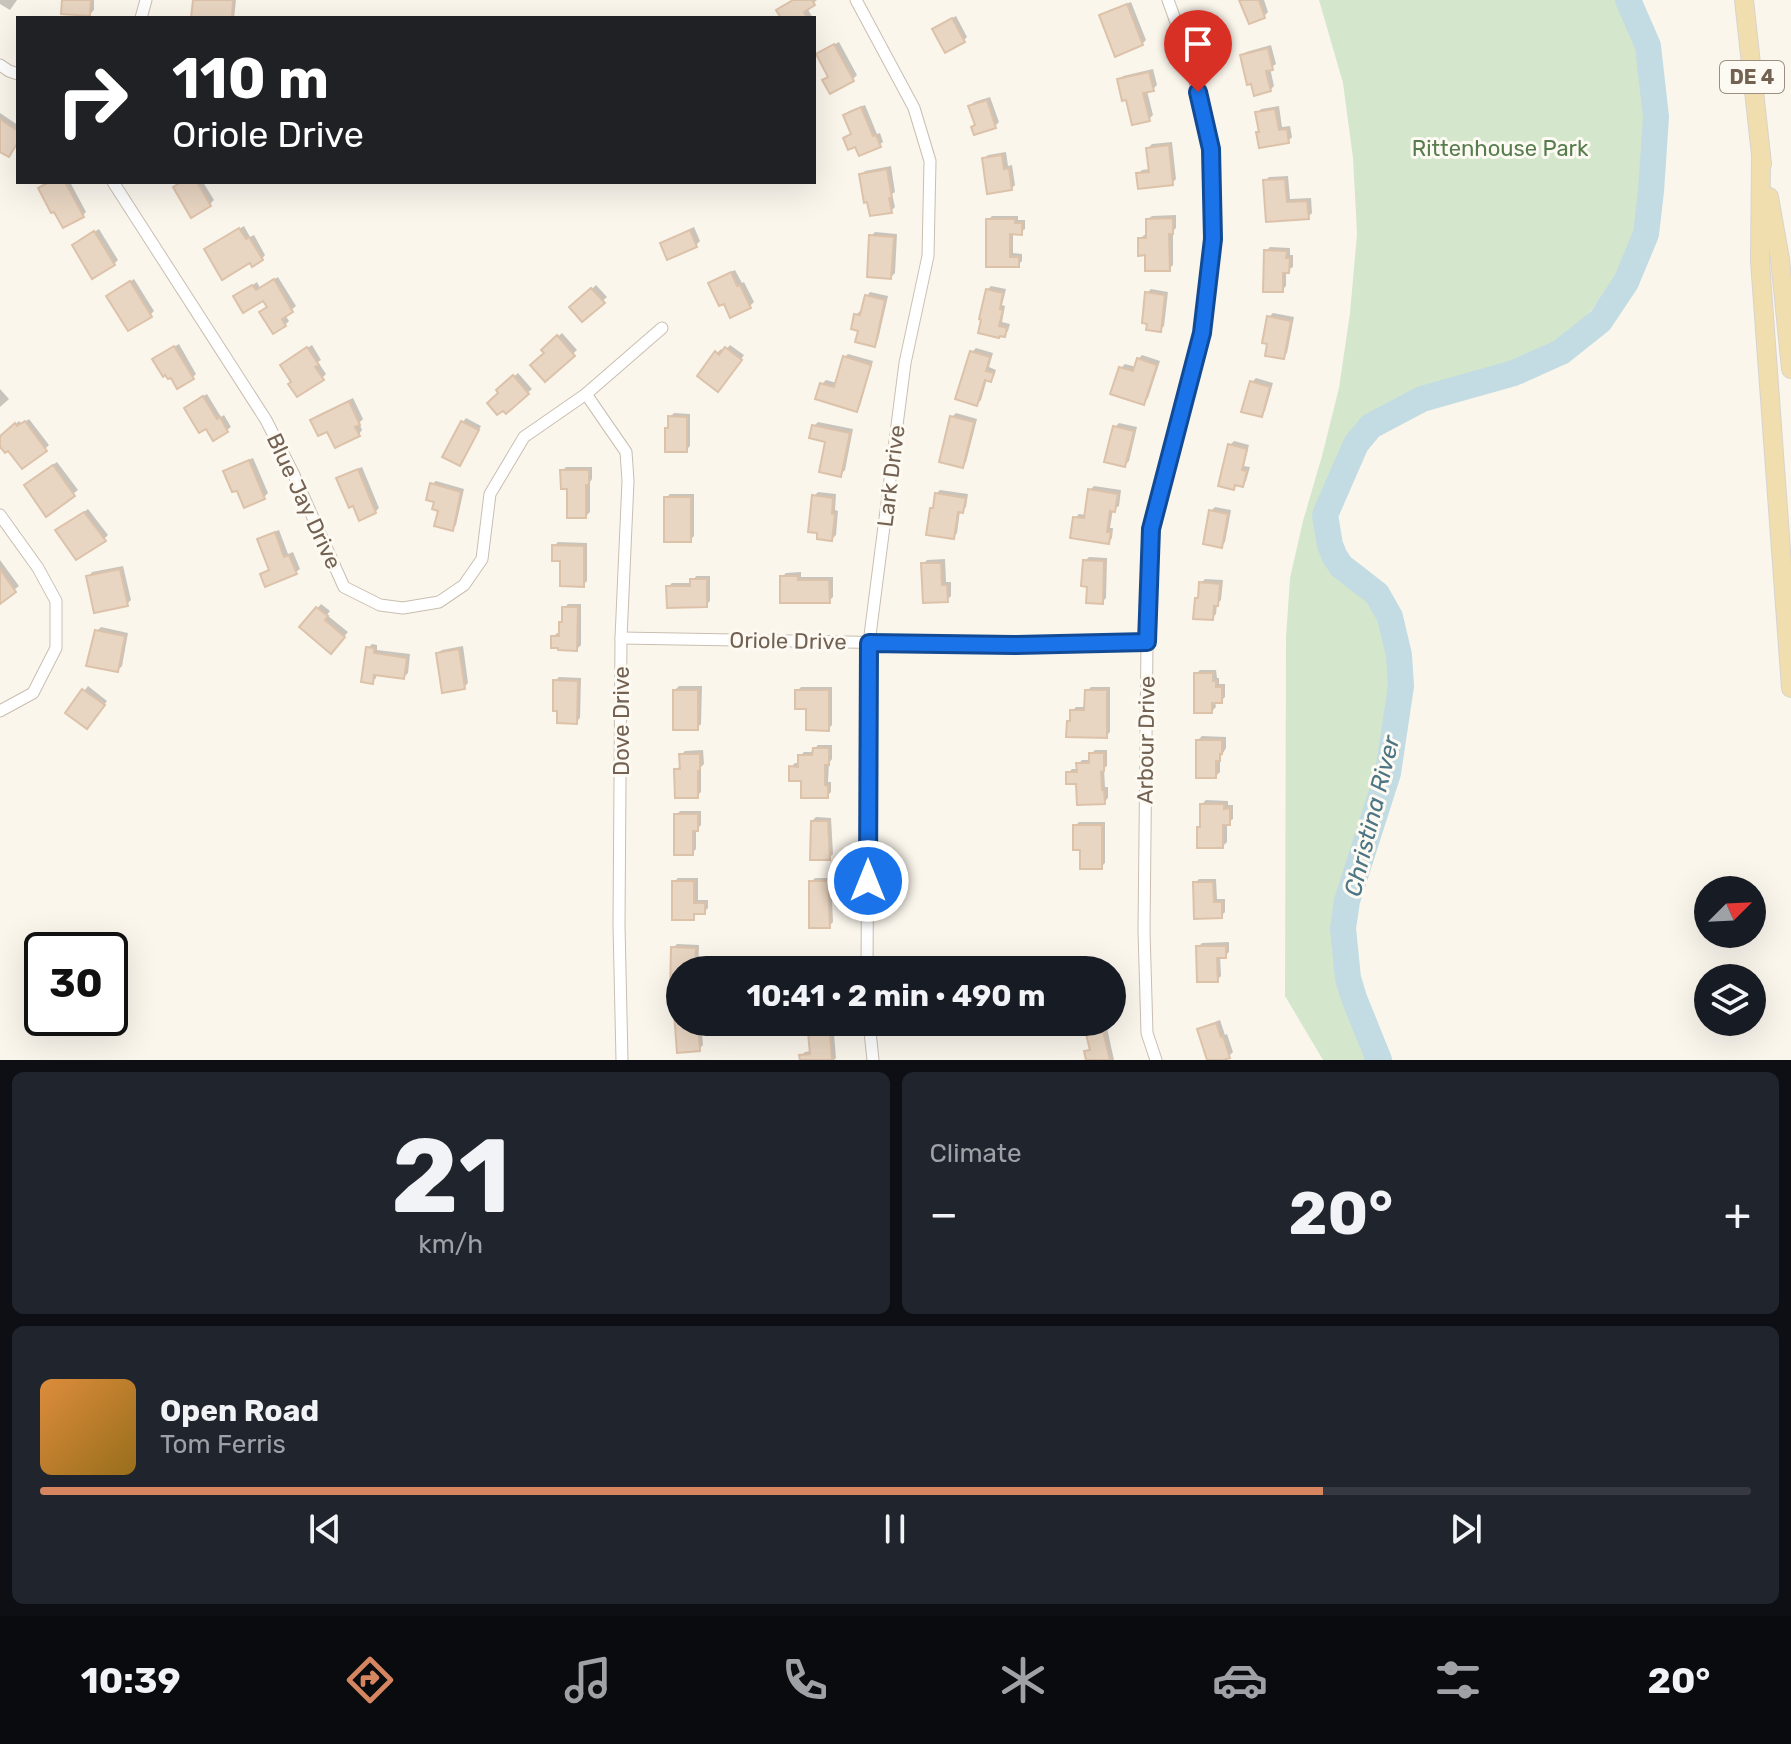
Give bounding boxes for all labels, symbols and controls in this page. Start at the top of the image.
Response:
pin [1164,10,1232,92]
icon: arrive [1176,22,1220,66]
text: 110 m [172,46,329,112]
icon: right [40,48,144,152]
road number: DE 4 [1720,61,1784,93]
text: Oriole Drive [172,113,364,156]
park label: Rittenhouse Park [1412,135,1589,162]
street label: Lark Drive [871,424,911,528]
street label: Blue Jay Drive [261,429,347,573]
street label: Oriole Drive [729,626,847,656]
street label: Dove Drive [608,666,635,776]
street label: Arbour Drive [1131,676,1161,804]
water label: Christina River [1339,732,1406,899]
position arrow [826,839,910,923]
north arrow [1694,876,1766,948]
map controls [1694,876,1766,1036]
speed limit sign: 30 [24,932,128,1036]
button: layers [1694,964,1766,1036]
text: 10:41 · 2 min · 490 m [746,978,1046,1014]
text: 21 [391,1115,510,1238]
text: Climate [930,1138,1022,1169]
text: 20° [1289,1178,1393,1249]
text: − [930,1188,958,1240]
text: + [1724,1188,1751,1240]
text: km/h [418,1229,483,1260]
text: Open Road [160,1393,319,1429]
text: Tom Ferris [160,1429,286,1460]
icon: previous [303,1507,347,1551]
icon: pause [873,1507,917,1551]
icon: next [1444,1507,1488,1551]
icon: directions [342,1652,398,1708]
icon: music [560,1652,616,1708]
icon: phone [777,1652,833,1708]
icon: climate [995,1652,1051,1708]
icon: car [1212,1652,1268,1708]
icon: filters [1430,1652,1486,1708]
text: 10:39 [81,1659,180,1702]
text: 20° [1648,1659,1710,1702]

